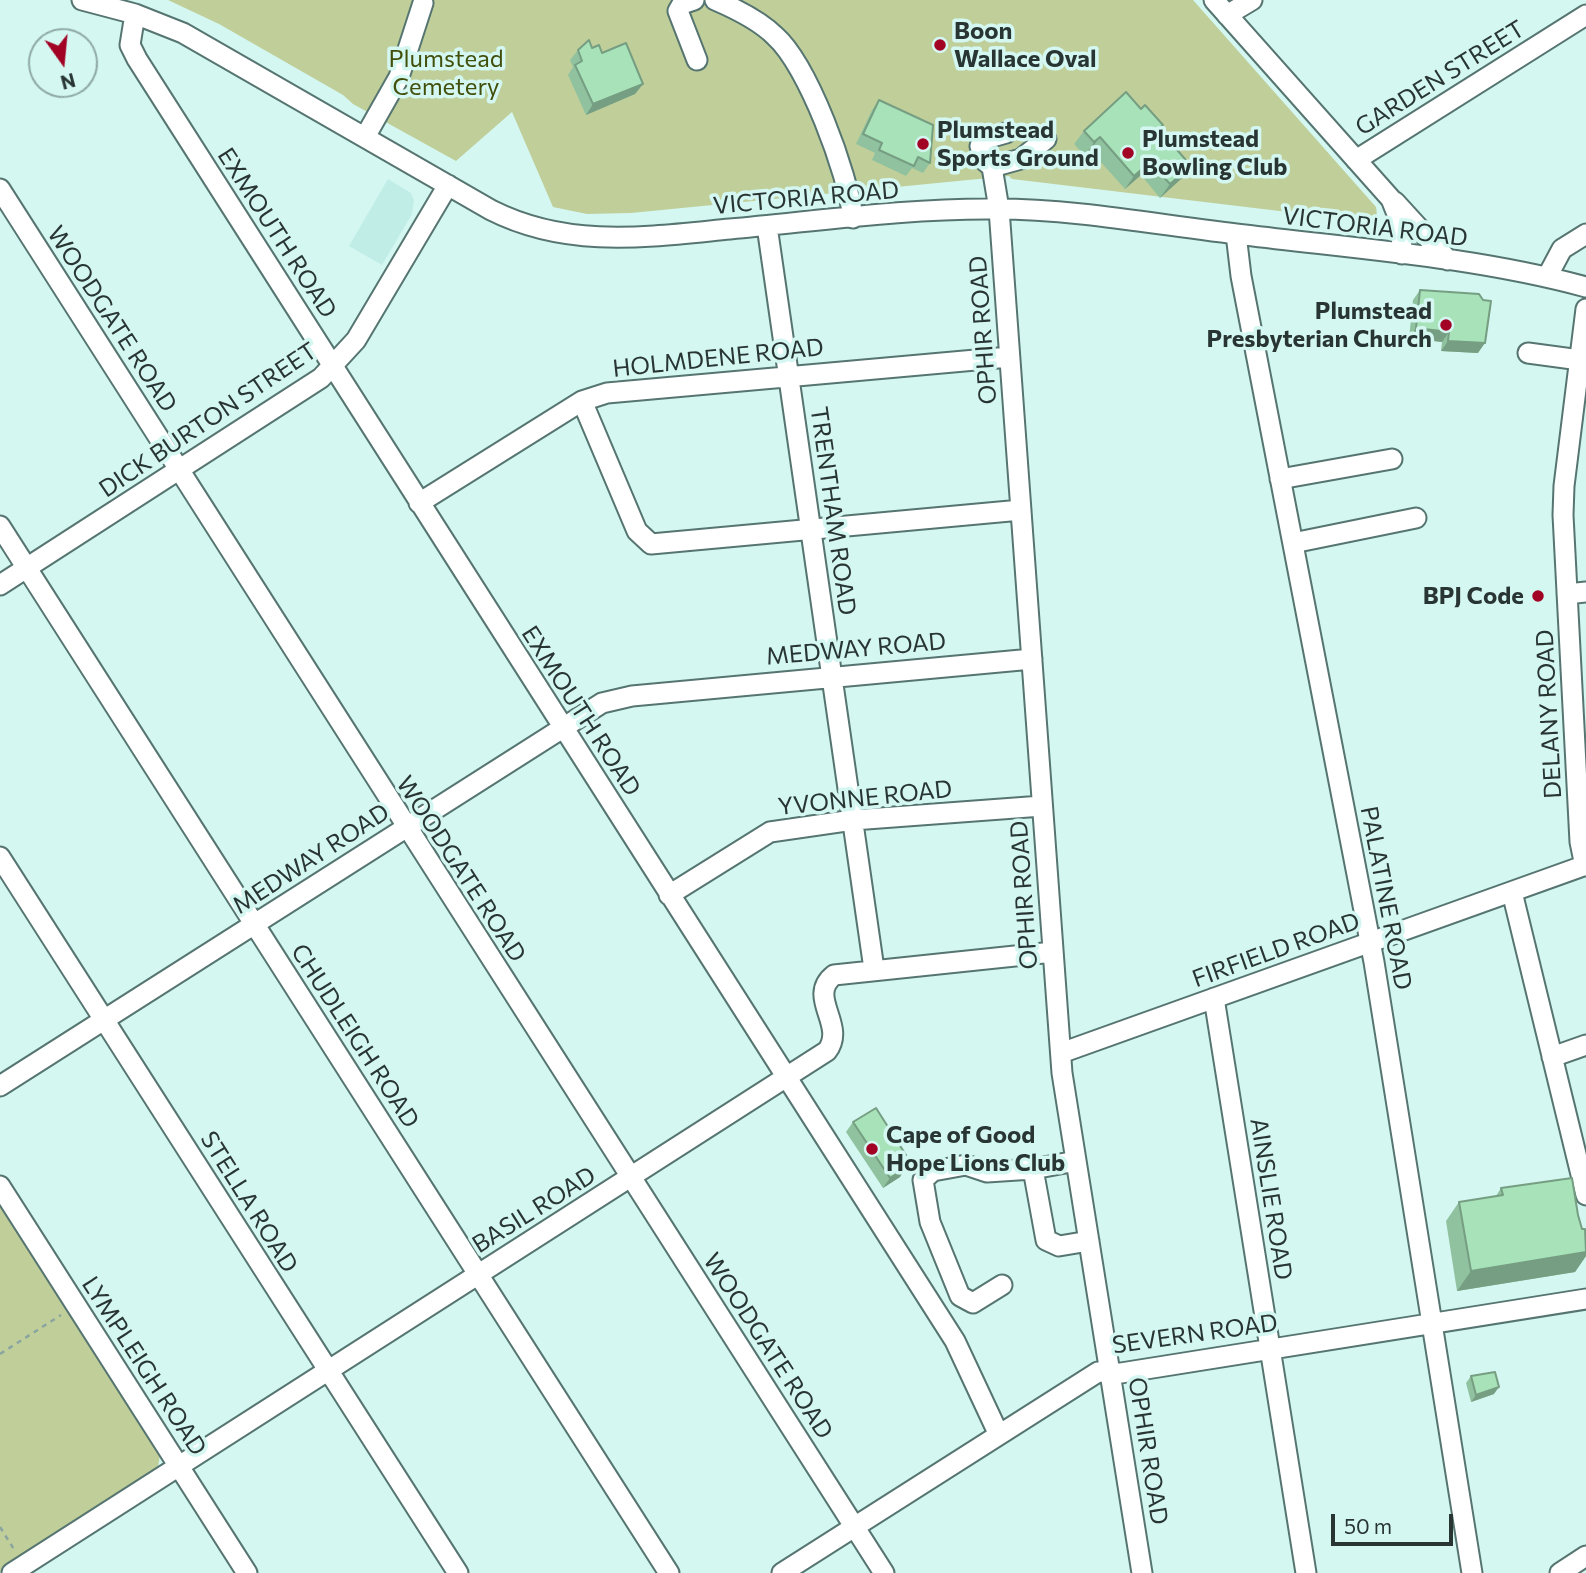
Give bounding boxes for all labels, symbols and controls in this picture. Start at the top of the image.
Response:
street label: GARDEN STREET [1350,14,1530,142]
place label: Boon Wallace Oval [954,17,1097,73]
north arrow [28,28,98,98]
marker: Boon Wallace Oval [932,37,948,53]
park label: Plumstead Cemetery [388,45,504,101]
text: N [58,69,78,95]
place label: Plumstead Sports Ground [937,116,1099,172]
place label: Plumstead Bowling Club [1142,125,1287,181]
marker: Plumstead Sports Ground [915,136,931,152]
street label: EXMOUTH ROAD [211,143,343,323]
marker: Plumstead Bowling Club [1120,145,1136,161]
street label: VICTORIA ROAD [712,176,900,220]
street label: VICTORIA ROAD [1281,201,1469,253]
street label: WOODGATE ROAD [41,221,183,417]
street label: OPHIR ROAD [963,255,1003,405]
place label: Plumstead Presbyterian Church [1207,297,1432,353]
marker: Plumstead Presbyterian Church [1438,317,1454,333]
street label: HOLMDENE ROAD [611,333,825,383]
street label: DICK BURTON STREET [94,336,322,504]
street label: TRENTHAM ROAD [804,405,862,617]
place label: BPJ Code [1423,582,1524,610]
marker: BPJ Code [1530,588,1546,604]
street label: EXMOUTH ROAD [515,621,647,801]
street label: MEDWAY ROAD [765,627,947,671]
street label: DELANY ROAD [1530,629,1568,799]
street label: WOODGATE ROAD [390,771,532,967]
street label: YVONNE ROAD [776,775,954,821]
street label: MEDWAY ROAD [227,798,395,920]
street label: PALATINE ROAD [1354,804,1418,992]
street label: OPHIR ROAD [1004,820,1044,970]
street label: FIRFIELD ROAD [1188,906,1364,994]
street label: CHUDLEIGH ROAD [285,939,425,1133]
street label: AINSLIE ROAD [1244,1116,1298,1282]
place label: Cape of Good Hope Lions Club [886,1121,1065,1177]
street label: STELLA ROAD [194,1126,304,1278]
marker: Cape of Good Hope Lions Club [864,1141,880,1157]
street label: BASIL ROAD [467,1161,601,1259]
street label: WOODGATE ROAD [697,1248,839,1444]
street label: LYMPLEIGH ROAD [76,1271,212,1461]
street label: SEVERN ROAD [1110,1308,1280,1360]
street label: OPHIR ROAD [1122,1375,1174,1527]
scale bar [1334,1500,1456,1544]
text: 50 m [1344,1513,1392,1538]

